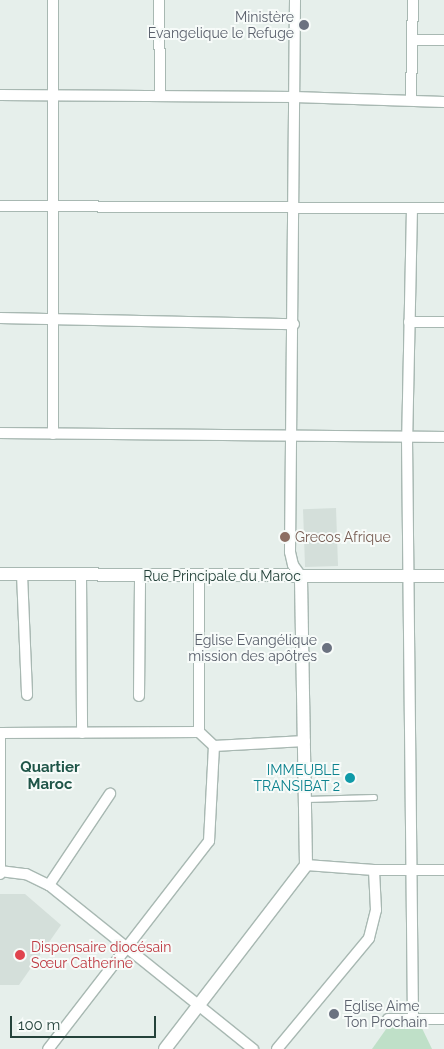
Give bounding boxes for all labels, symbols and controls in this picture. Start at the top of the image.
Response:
place label: Ministère Evangelique le Refuge [148,9,294,41]
marker: Ministère Evangelique le Refuge [298,19,310,31]
place label: Grecos Afrique [295,529,391,545]
marker: Grecos Afrique [279,531,291,543]
street label: Rue Principale du Maroc [143,568,301,584]
place label: Eglise Evangélique mission des apôtres [188,632,317,664]
marker: Eglise Evangélique mission des apôtres [321,642,333,654]
district label: Quartier Maroc [20,758,80,793]
place label: IMMEUBLE TRANSIBAT 2 [253,762,340,794]
marker: IMMEUBLE TRANSIBAT 2 [344,772,356,784]
place label: Dispensaire diocésain Sœur Catherine [31,939,171,972]
marker: Dispensaire diocésain Sœur Catherine [13,948,27,962]
place label: Eglise Aime Ton Prochain [344,998,427,1030]
scale bar [12,1006,159,1038]
marker: Eglise Aime Ton Prochain [328,1008,340,1020]
text: 100 m [18,1016,60,1034]

